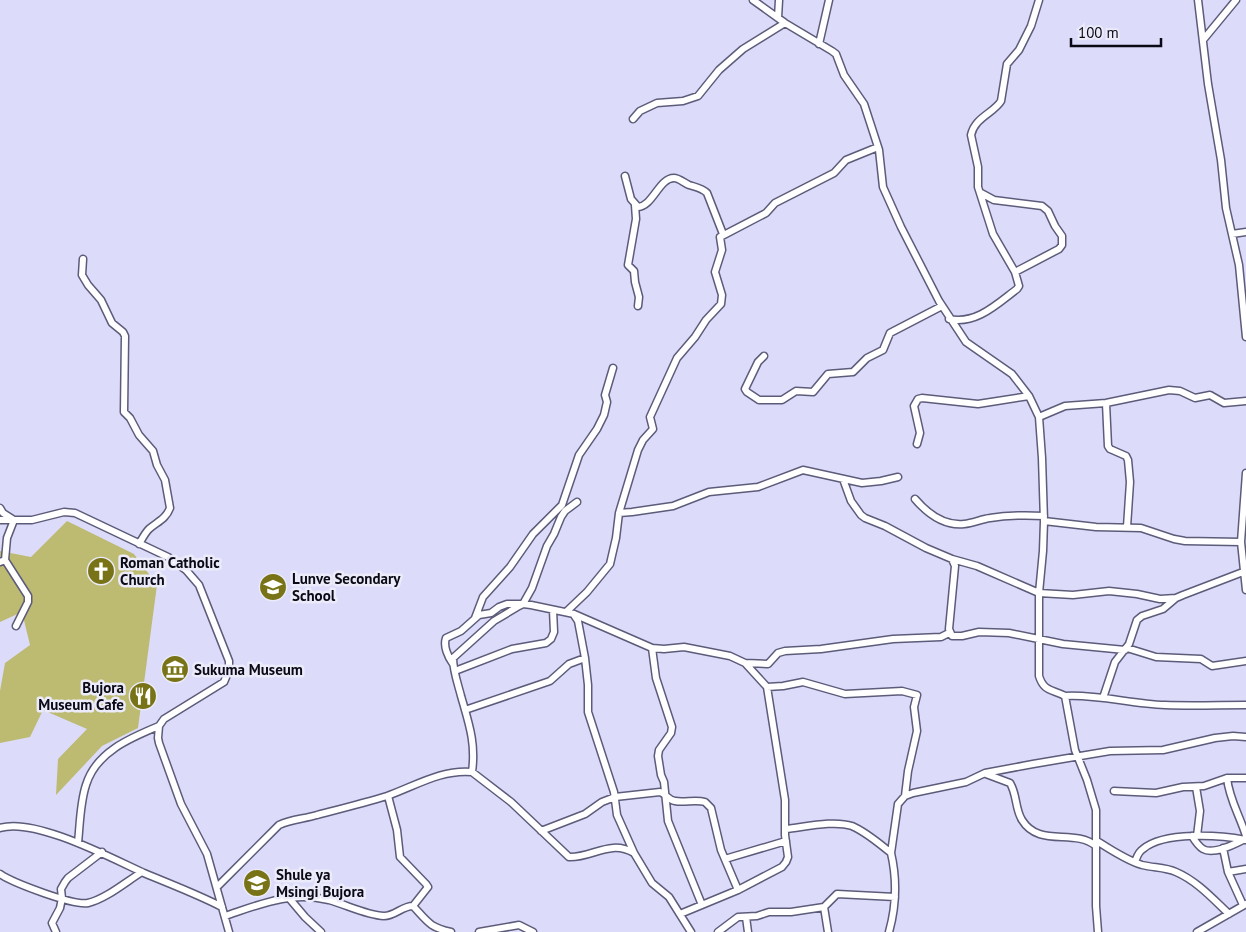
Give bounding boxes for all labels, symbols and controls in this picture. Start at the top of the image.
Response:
scale bar [1071,15,1161,47]
text: 100 m [1078,23,1119,42]
place label: Roman Catholic Church [120,553,220,589]
church icon: Roman Catholic Church [86,556,116,586]
place label: Lunve Secondary School [292,569,401,605]
school or university icon: Lunve Secondary School [258,572,288,602]
museum icon: Sukuma Museum [160,654,190,684]
place label: Sukuma Museum [194,660,303,679]
place label: Bujora Museum Cafe [38,678,124,714]
restaurant icon: Bujora Museum Cafe [128,681,158,711]
place label: Shule ya Msingi Bujora [276,865,364,901]
school or university icon: Shule ya Msingi Bujora [242,868,272,898]

